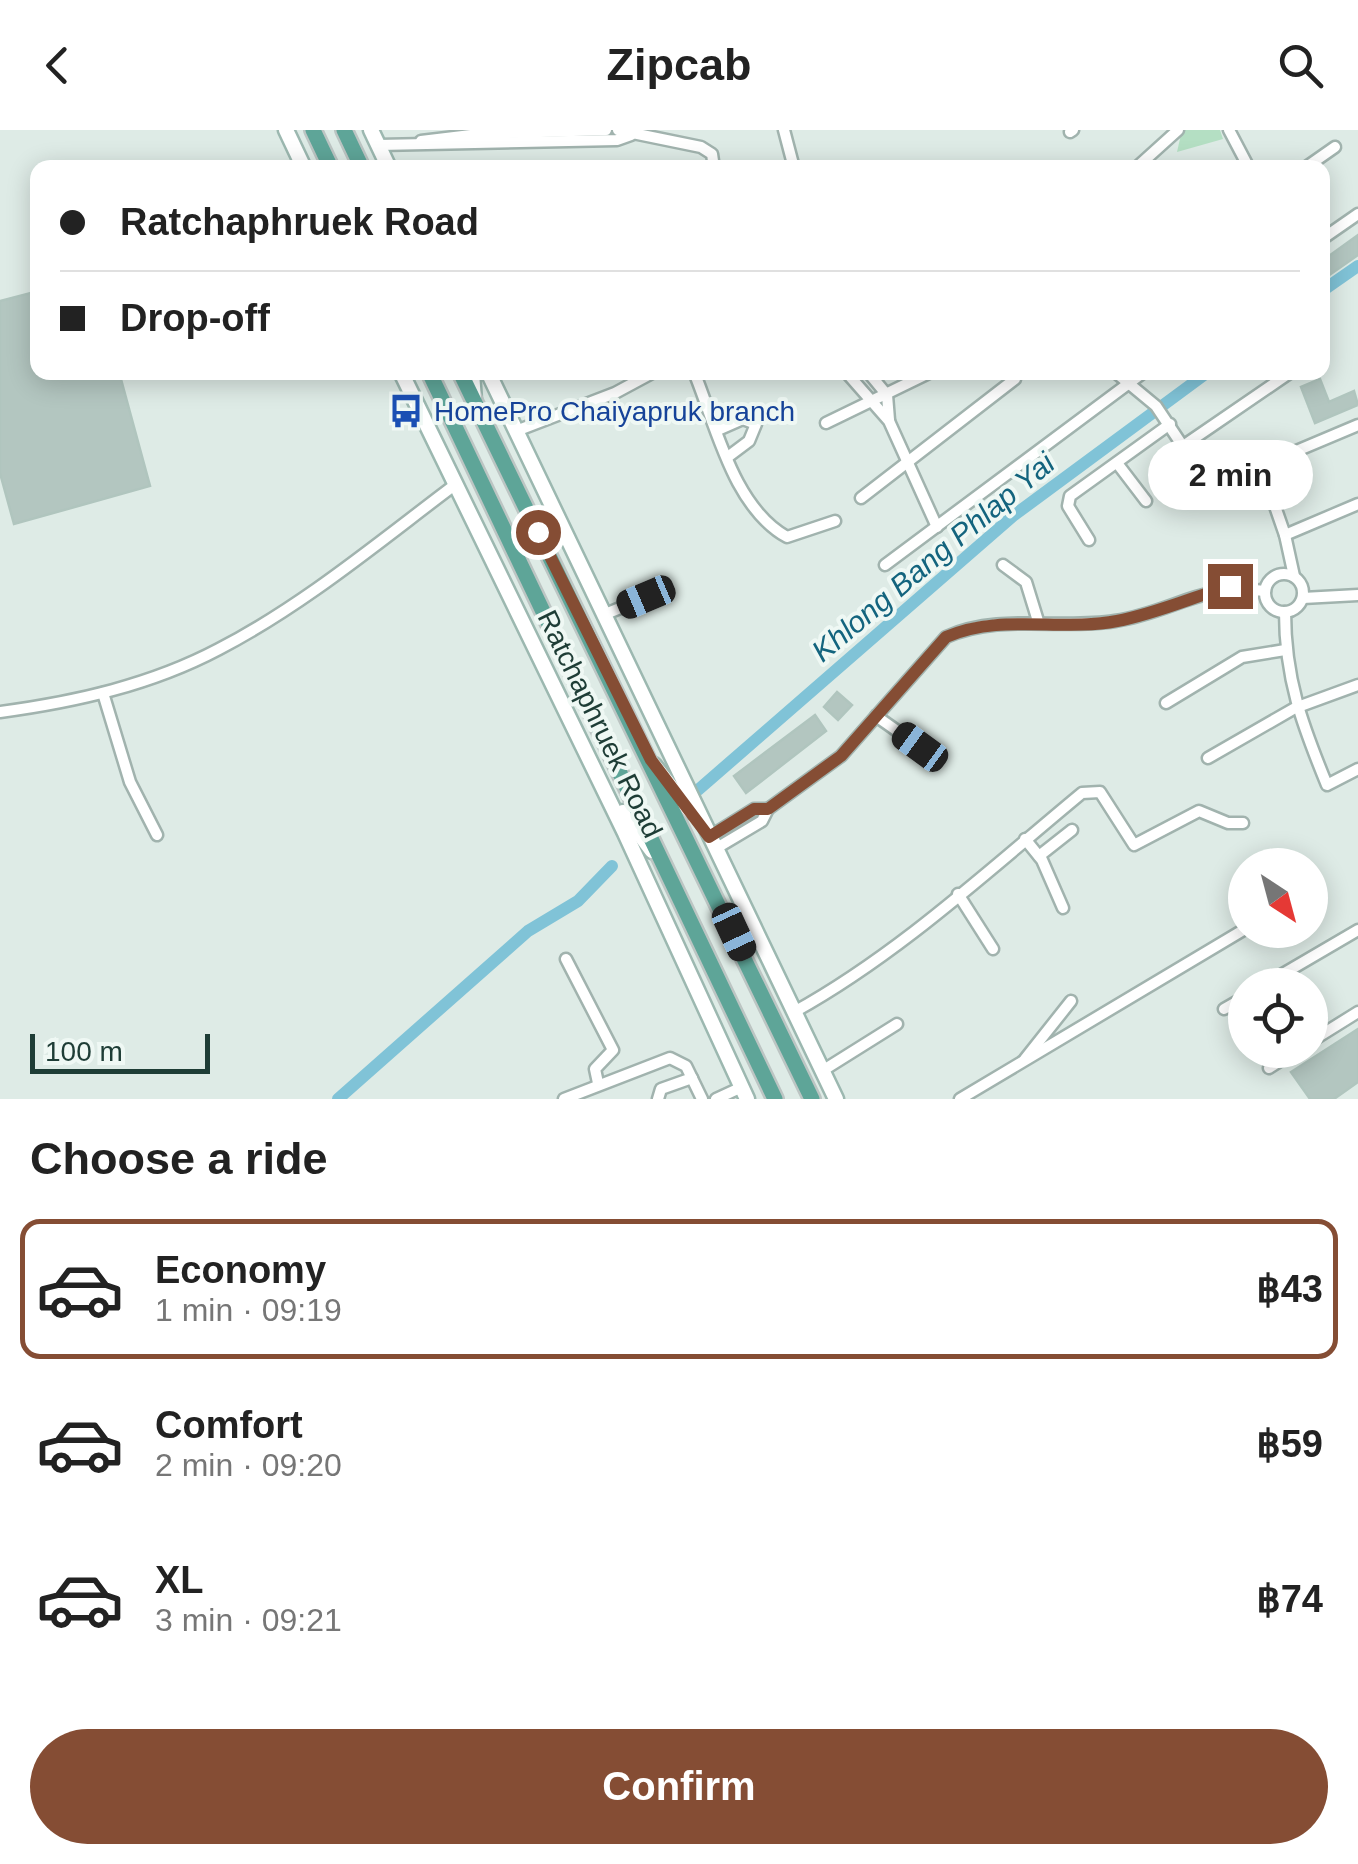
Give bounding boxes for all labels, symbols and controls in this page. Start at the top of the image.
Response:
icon: back [30,38,85,93]
icon: search [1273,38,1328,93]
text: Zipcab [606,39,752,90]
text: Ratchaphruek Road [120,201,479,243]
text: Drop-off [120,297,270,339]
bus stop icon: HomePro Chaiyapruk branch [387,392,425,430]
place label: HomePro Chaiyapruk branch [434,396,795,427]
callout: 2 min [1148,441,1312,511]
water label: Khlong Bang Phlap Yai [805,445,1062,668]
text: 2 min [1189,457,1272,493]
route start [516,510,561,555]
route end [1208,564,1253,609]
car [613,571,679,623]
street label: Ratchaphruek Road [531,605,669,843]
car [887,717,953,777]
north arrow [1228,848,1328,948]
map controls [1228,848,1328,1068]
car [708,898,760,966]
button: locate [1228,968,1328,1068]
scale bar [30,1029,210,1074]
text: 100 m [45,1036,123,1067]
text: Choose a ride [30,1133,328,1184]
icon: car [35,1244,125,1334]
text: Economy [155,1249,326,1291]
text: ฿43 [1257,1268,1323,1310]
text: 1 min · 09:19 [155,1292,342,1328]
icon: car [35,1399,125,1489]
text: Comfort [155,1404,303,1446]
text: ฿59 [1257,1423,1323,1465]
text: 2 min · 09:20 [155,1447,342,1483]
icon: car [35,1554,125,1644]
text: XL [155,1559,204,1601]
text: ฿74 [1257,1578,1323,1620]
text: 3 min · 09:21 [155,1602,342,1638]
button: Confirm [30,1729,1328,1844]

